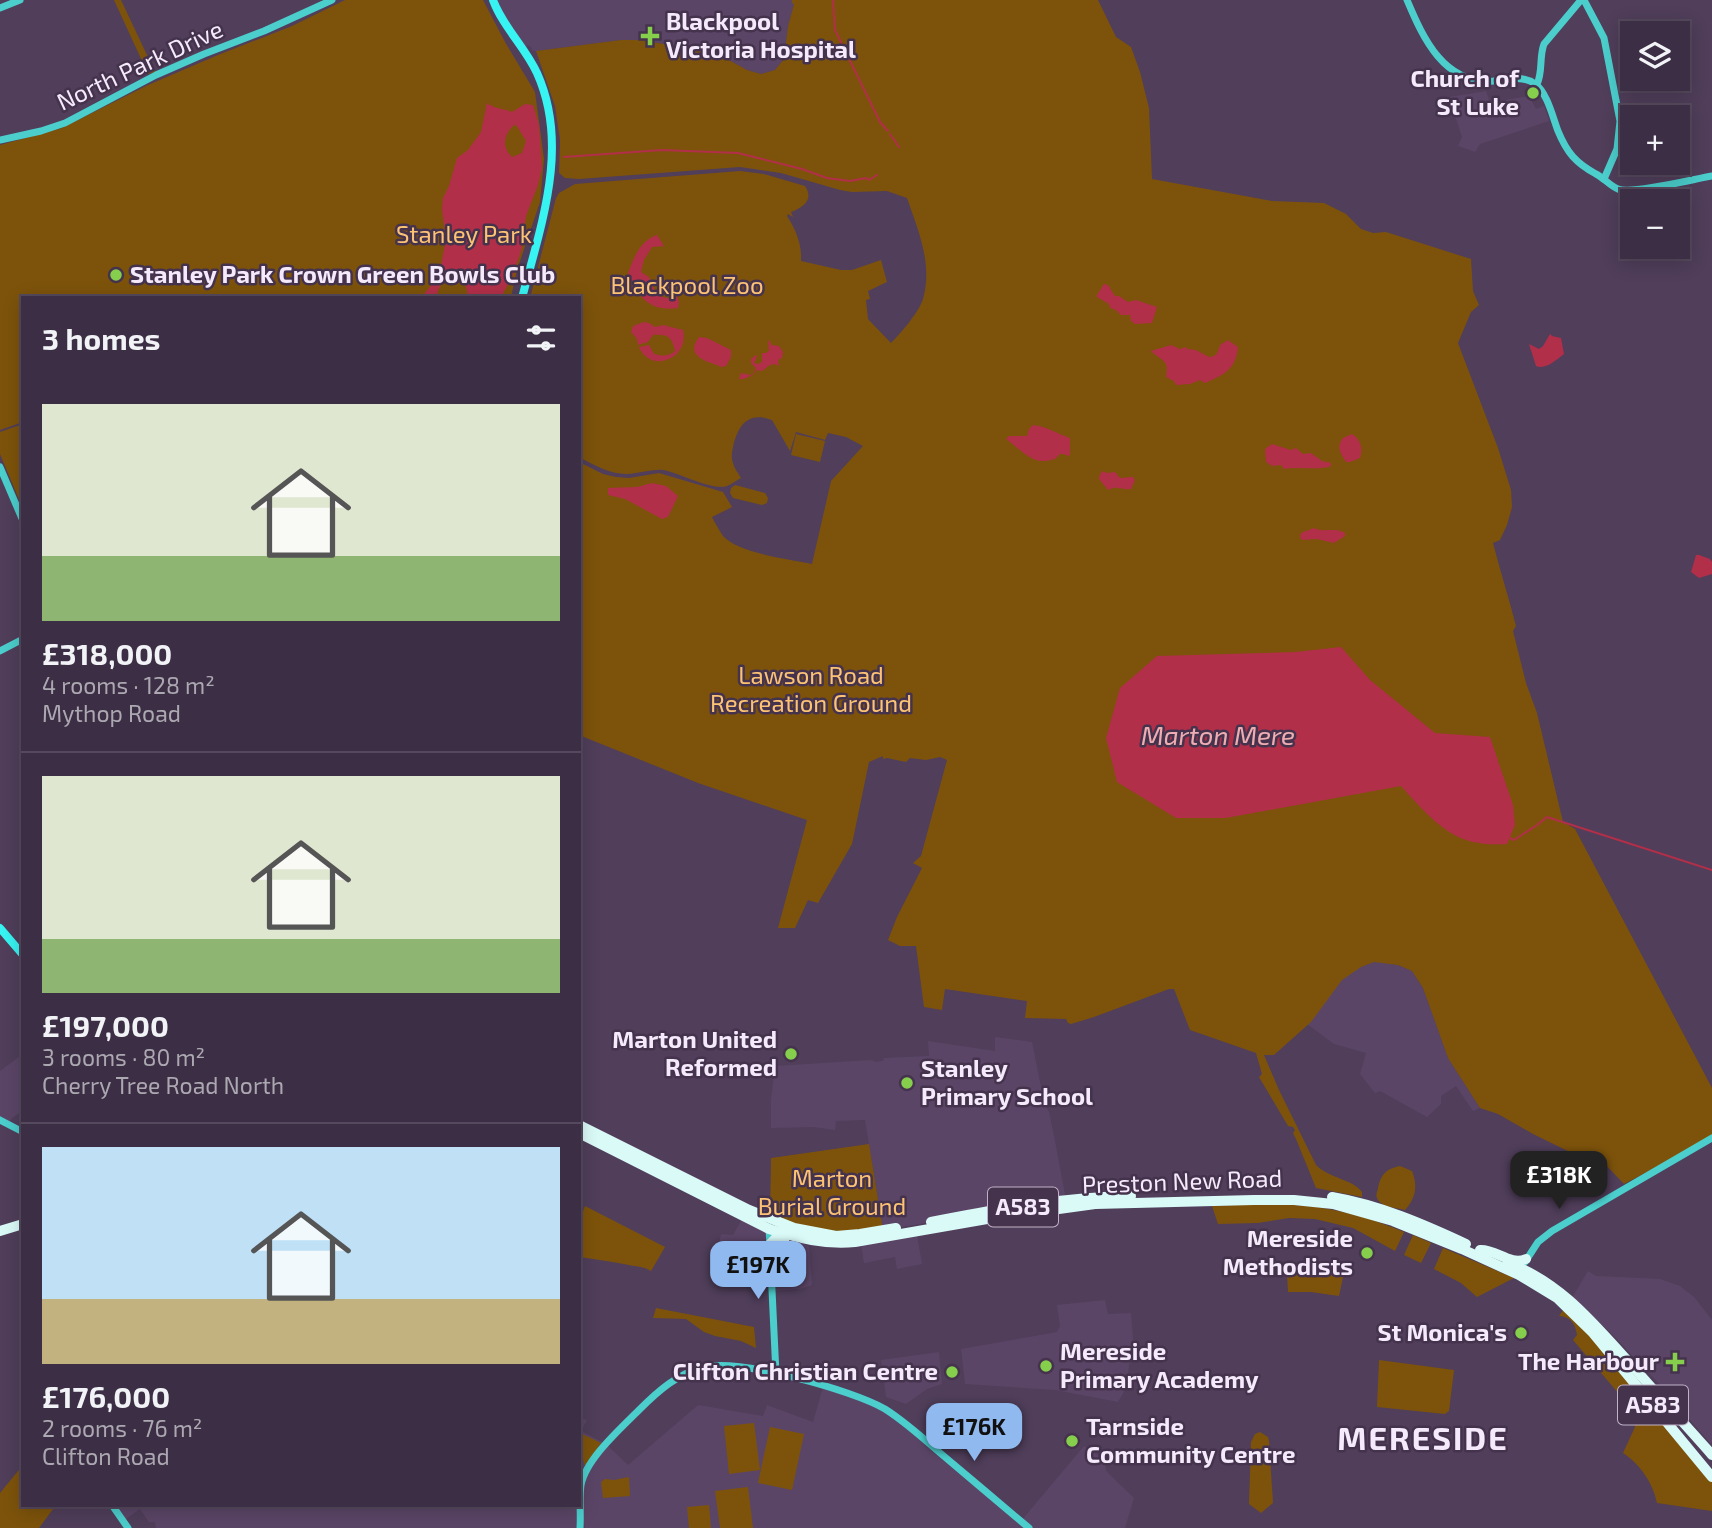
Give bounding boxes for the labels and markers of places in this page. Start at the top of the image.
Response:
place label: Blackpool Victoria Hospital [666,6,856,63]
marker: Blackpool Victoria Hospital [640,26,660,46]
place label: Church of St Luke [1411,63,1520,120]
marker: Church of St Luke [1525,85,1541,101]
place label: Stanley Park Crown Green Bowls Club [130,259,555,288]
marker: Stanley Park Crown Green Bowls Club [108,267,124,283]
place label: Marton United Reformed [612,1024,777,1081]
marker: Marton United Reformed [783,1046,799,1062]
place label: Stanley Primary School [921,1053,1093,1110]
marker: Stanley Primary School [899,1075,915,1091]
pin: £318K [1510,1152,1608,1211]
place label: Mereside Methodists [1223,1223,1353,1280]
pin: £197K [709,1242,807,1301]
marker: Mereside Methodists [1359,1245,1375,1261]
place label: St Monica's [1377,1317,1507,1346]
marker: St Monica's [1513,1325,1529,1341]
place label: Mereside Primary Academy [1060,1336,1259,1393]
place label: The Harbour [1518,1346,1660,1375]
marker: The Harbour [1665,1352,1685,1372]
place label: Clifton Christian Centre [673,1356,938,1385]
marker: Mereside Primary Academy [1038,1358,1054,1374]
marker: Clifton Christian Centre [944,1364,960,1380]
pin: £176K [925,1404,1023,1463]
place label: Tarnside Community Centre [1086,1411,1295,1468]
marker: Tarnside Community Centre [1064,1433,1080,1449]

